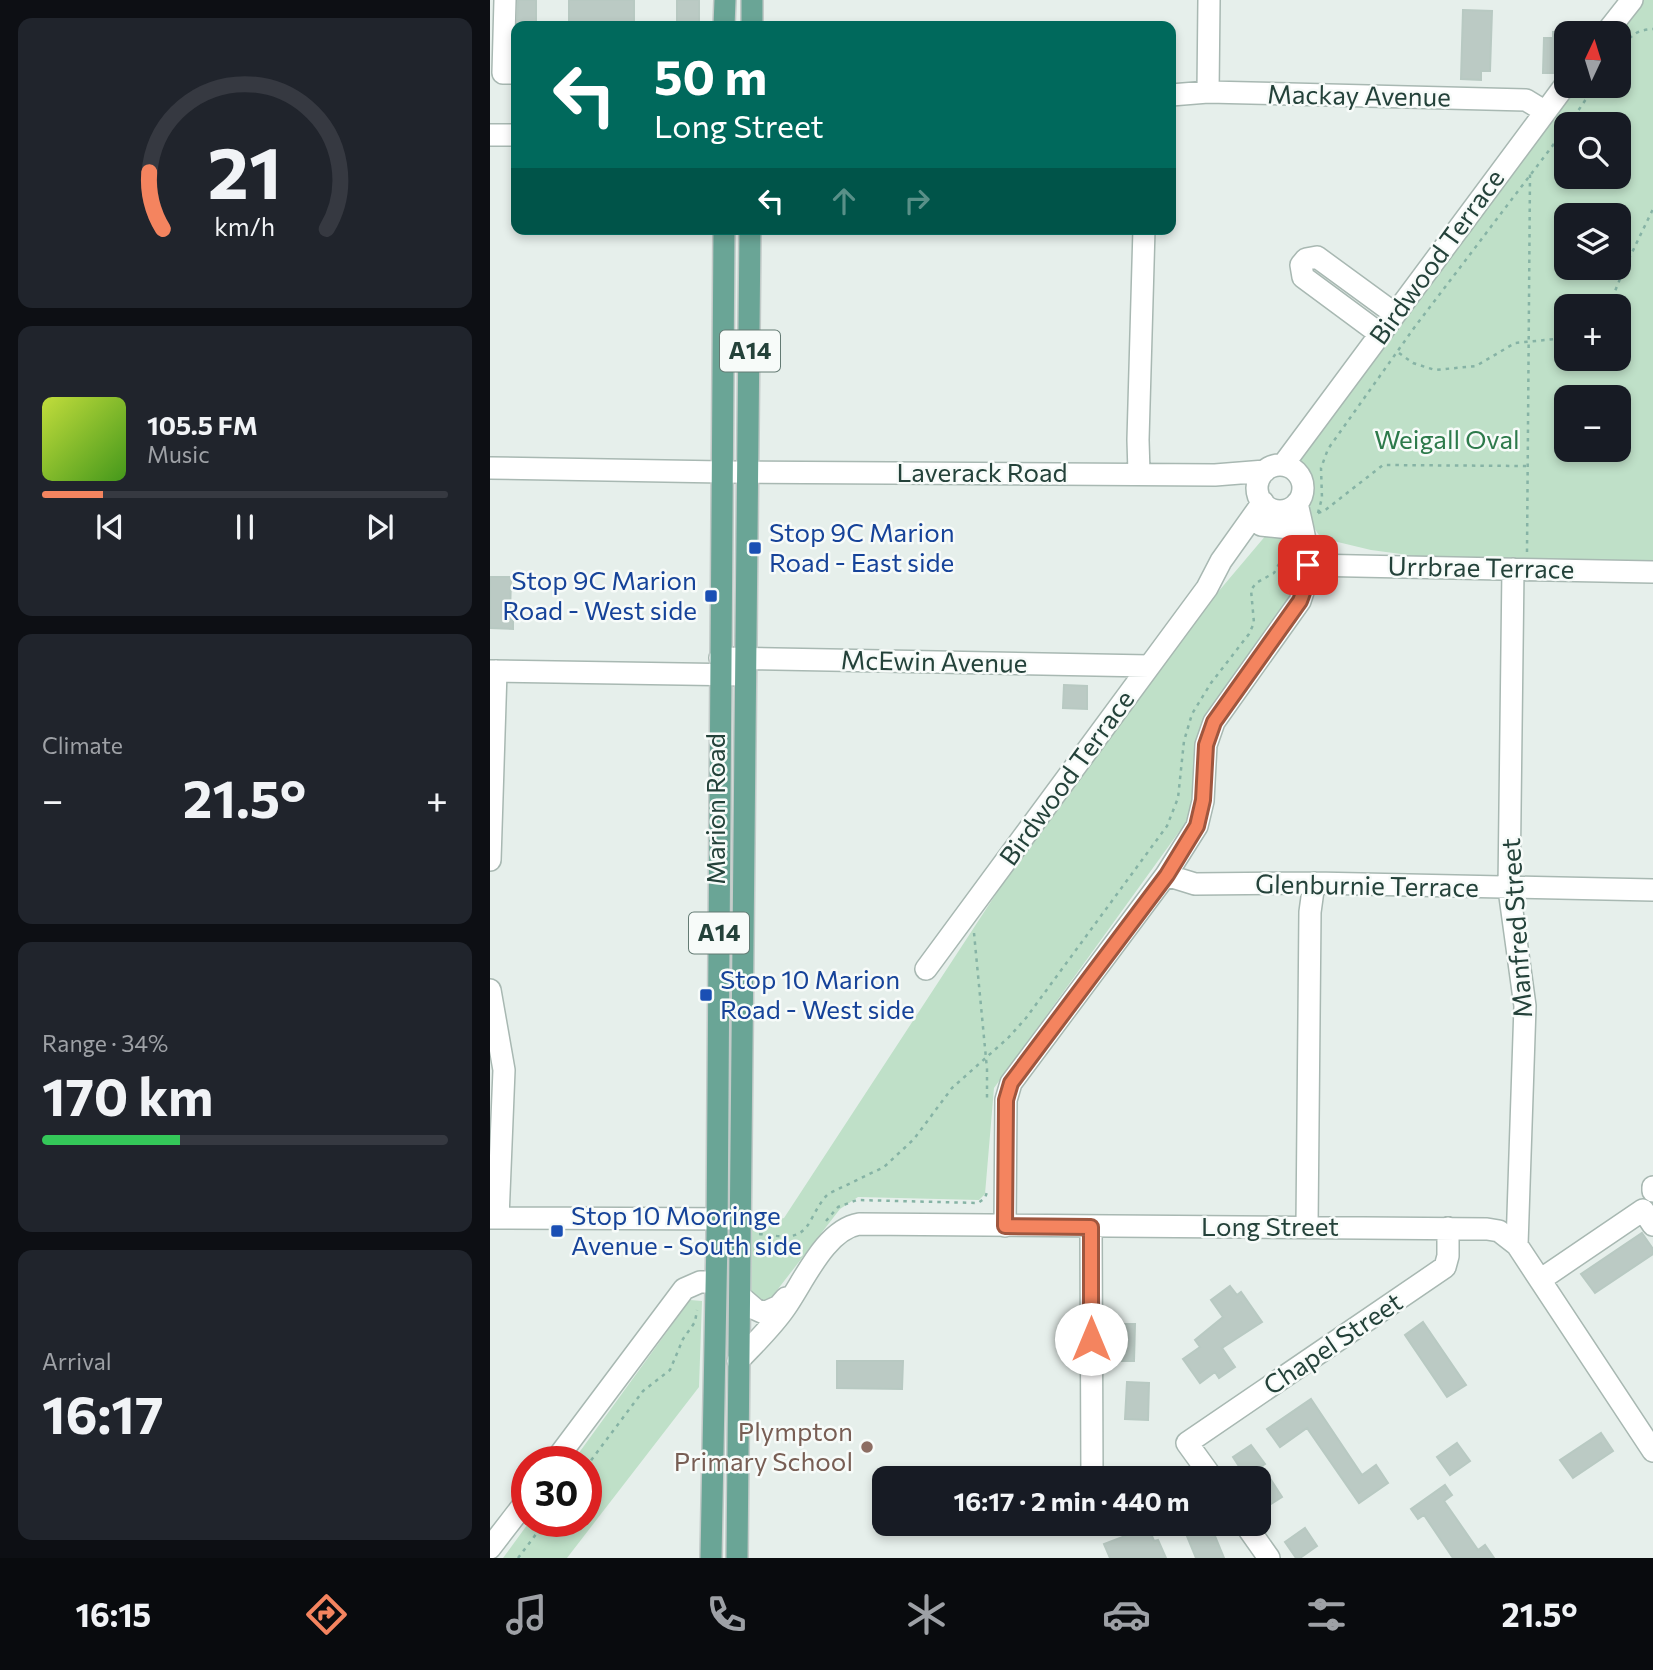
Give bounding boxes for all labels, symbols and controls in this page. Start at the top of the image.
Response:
north arrow [1554,21,1631,98]
map controls [1554,21,1631,462]
text: 50 m [654,45,767,105]
icon: left [539,49,630,140]
street label: Mackay Avenue [1267,77,1451,112]
text: Long Street [654,105,824,145]
button: search [1554,112,1631,189]
text: 21 [208,125,282,214]
street label: Birdwood Terrace [1362,163,1510,350]
icon: left [752,182,790,220]
icon: ahead [825,182,863,220]
icon: right [898,182,936,220]
button: layers [1554,203,1631,280]
text: km/h [215,211,275,241]
button: + [1554,294,1631,371]
road number: A14 [720,330,780,372]
button: − [1554,385,1631,462]
text: 105.5 FM [147,409,258,440]
park label: Weigall Oval [1374,423,1520,454]
text: Music [147,440,210,468]
street label: Laverack Road [896,456,1068,487]
icon: previous [91,508,129,546]
icon: pause [226,508,264,546]
icon: next [361,508,399,546]
place label: Stop 9C Marion Road - East side [769,516,955,577]
pin [1278,535,1338,595]
marker: Stop 9C Marion Road - East side [747,540,763,556]
icon: arrive [1289,546,1327,584]
street label: Urrbrae Terrace [1387,549,1575,584]
place label: Stop 9C Marion Road - West side [502,564,697,625]
marker: Stop 9C Marion Road - West side [703,588,719,604]
street label: McEwin Avenue [840,643,1028,678]
street label: Birdwood Terrace [992,684,1140,871]
text: Climate [42,731,123,759]
street label: Marion Road [699,733,730,885]
text: 21.5° [183,765,306,829]
text: − [42,775,64,822]
text: + [426,775,448,822]
street label: Manfred Street [1494,837,1537,1019]
street label: Glenburnie Terrace [1255,867,1479,902]
road number: A14 [689,912,749,953]
place label: Stop 10 Marion Road - West side [720,963,915,1024]
marker: Stop 10 Marion Road - West side [698,987,714,1003]
text: Range · 34% [42,1029,168,1057]
text: 170 km [42,1063,214,1127]
place label: Stop 10 Mooringe Avenue - South side [571,1199,802,1260]
street label: Long Street [1201,1210,1339,1241]
marker: Stop 10 Mooringe Avenue - South side [549,1223,565,1239]
street label: Chapel Street [1257,1285,1407,1400]
position arrow [1054,1302,1128,1376]
text: Arrival [42,1347,112,1375]
text: 16:17 [42,1381,163,1445]
place label: Plympton Primary School [674,1415,853,1476]
marker: Plympton Primary School [859,1439,875,1455]
speed limit sign: 30 [511,1446,602,1537]
text: 16:17 · 2 min · 440 m [954,1485,1189,1516]
icon: directions [302,1590,351,1639]
icon: music [502,1590,551,1639]
icon: phone [702,1590,751,1639]
icon: climate [902,1590,951,1639]
icon: car [1102,1590,1151,1639]
icon: filters [1302,1590,1351,1639]
text: 16:15 [75,1594,151,1634]
text: 21.5° [1502,1594,1578,1634]

